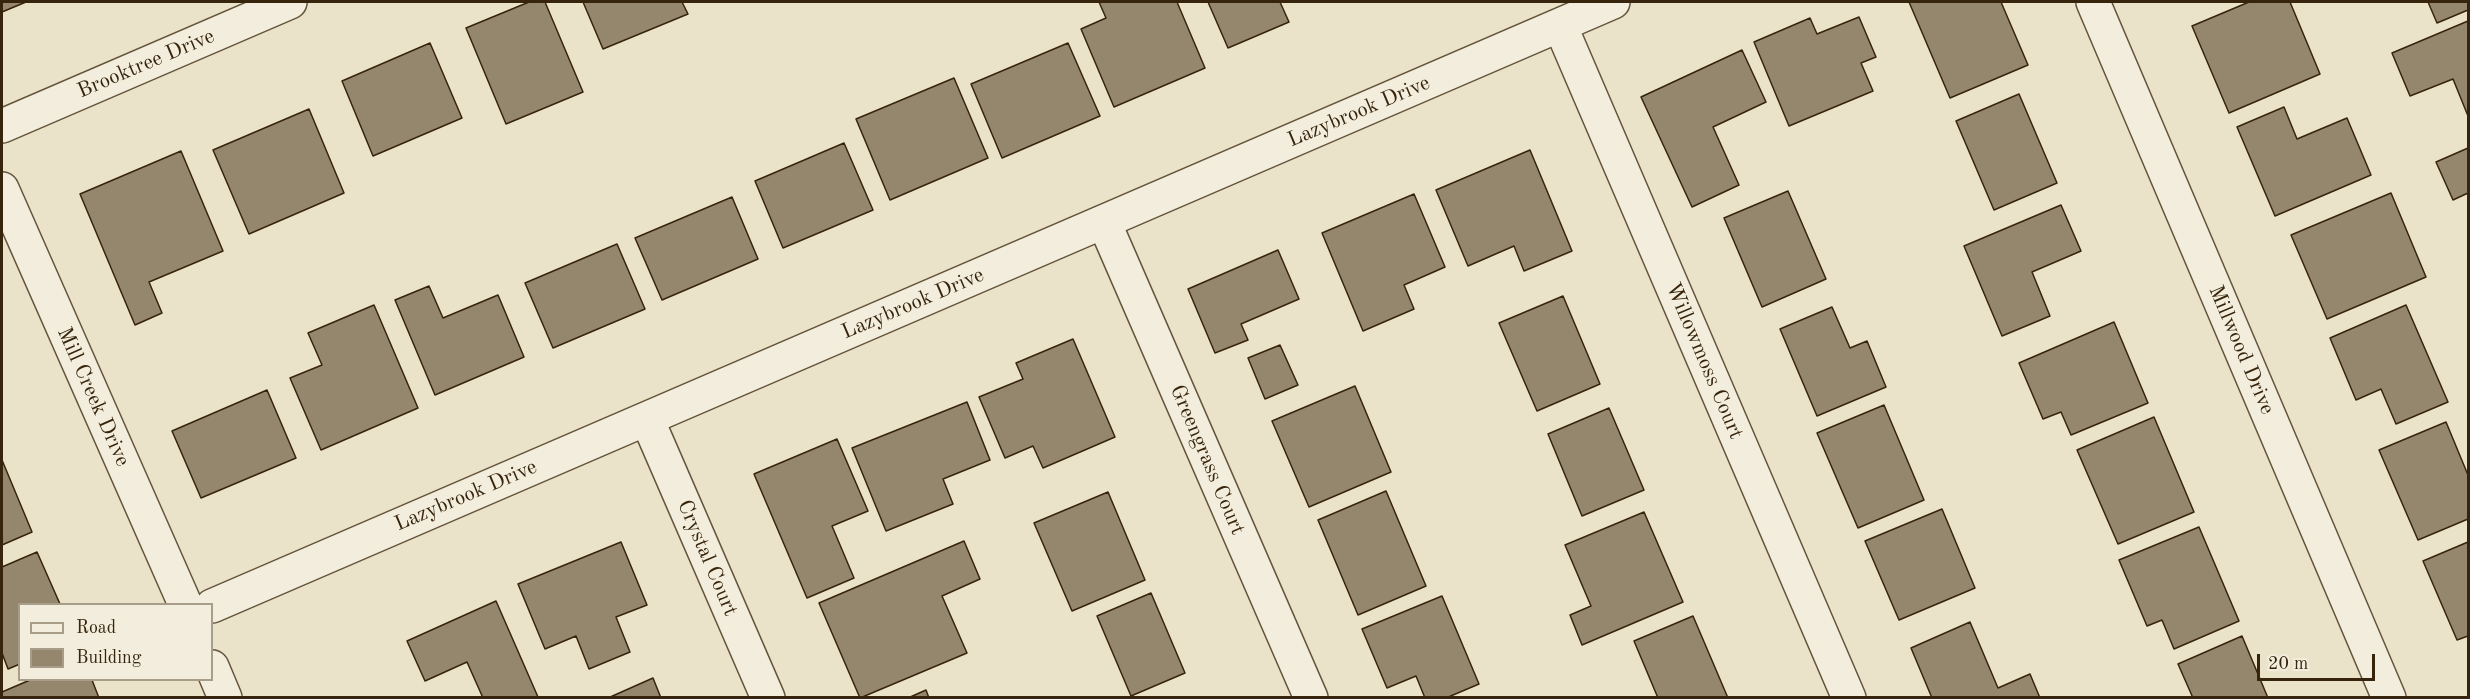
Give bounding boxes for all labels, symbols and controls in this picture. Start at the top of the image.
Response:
street label: Brooktree Drive [74,24,218,104]
street label: Lazybrook Drive [1284,71,1434,153]
street label: Lazybrook Drive [838,263,988,345]
street label: Willowmoss Court [1660,279,1748,443]
street label: Millwood Drive [2202,282,2280,418]
street label: Mill Creek Drive [51,323,135,471]
street label: Greengrass Court [1164,381,1250,539]
street label: Lazybrook Drive [391,455,541,537]
street label: Crystal Court [671,496,743,620]
legend [18,603,213,681]
text: Road [76,619,116,637]
scale bar [2260,642,2378,680]
text: Building [76,649,141,667]
text: 20 m [2268,655,2308,673]

